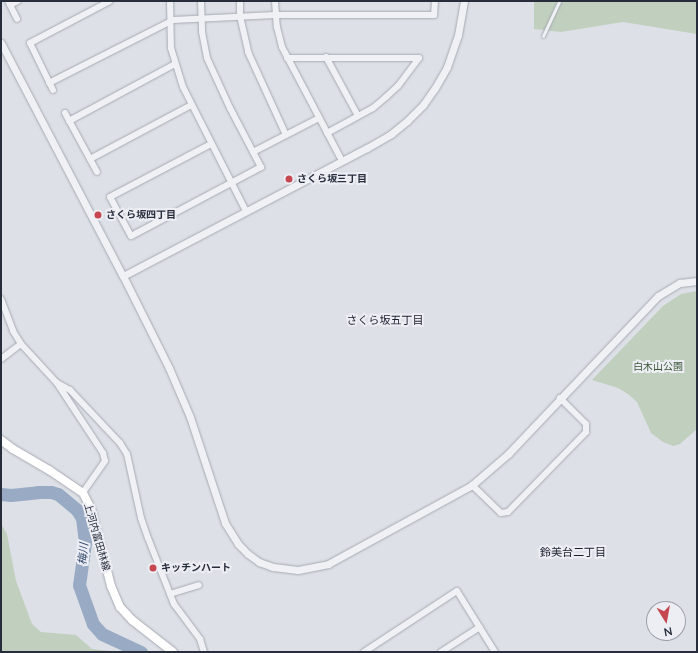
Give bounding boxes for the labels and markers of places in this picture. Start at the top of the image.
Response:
place label: さくら坂三丁目 [297,173,367,185]
marker: さくら坂三丁目 [284,174,294,184]
place label: さくら坂四丁目 [106,209,176,221]
marker: さくら坂四丁目 [93,210,103,220]
place label: キッチンハート [161,562,231,574]
marker: キッチンハート [148,563,158,573]

